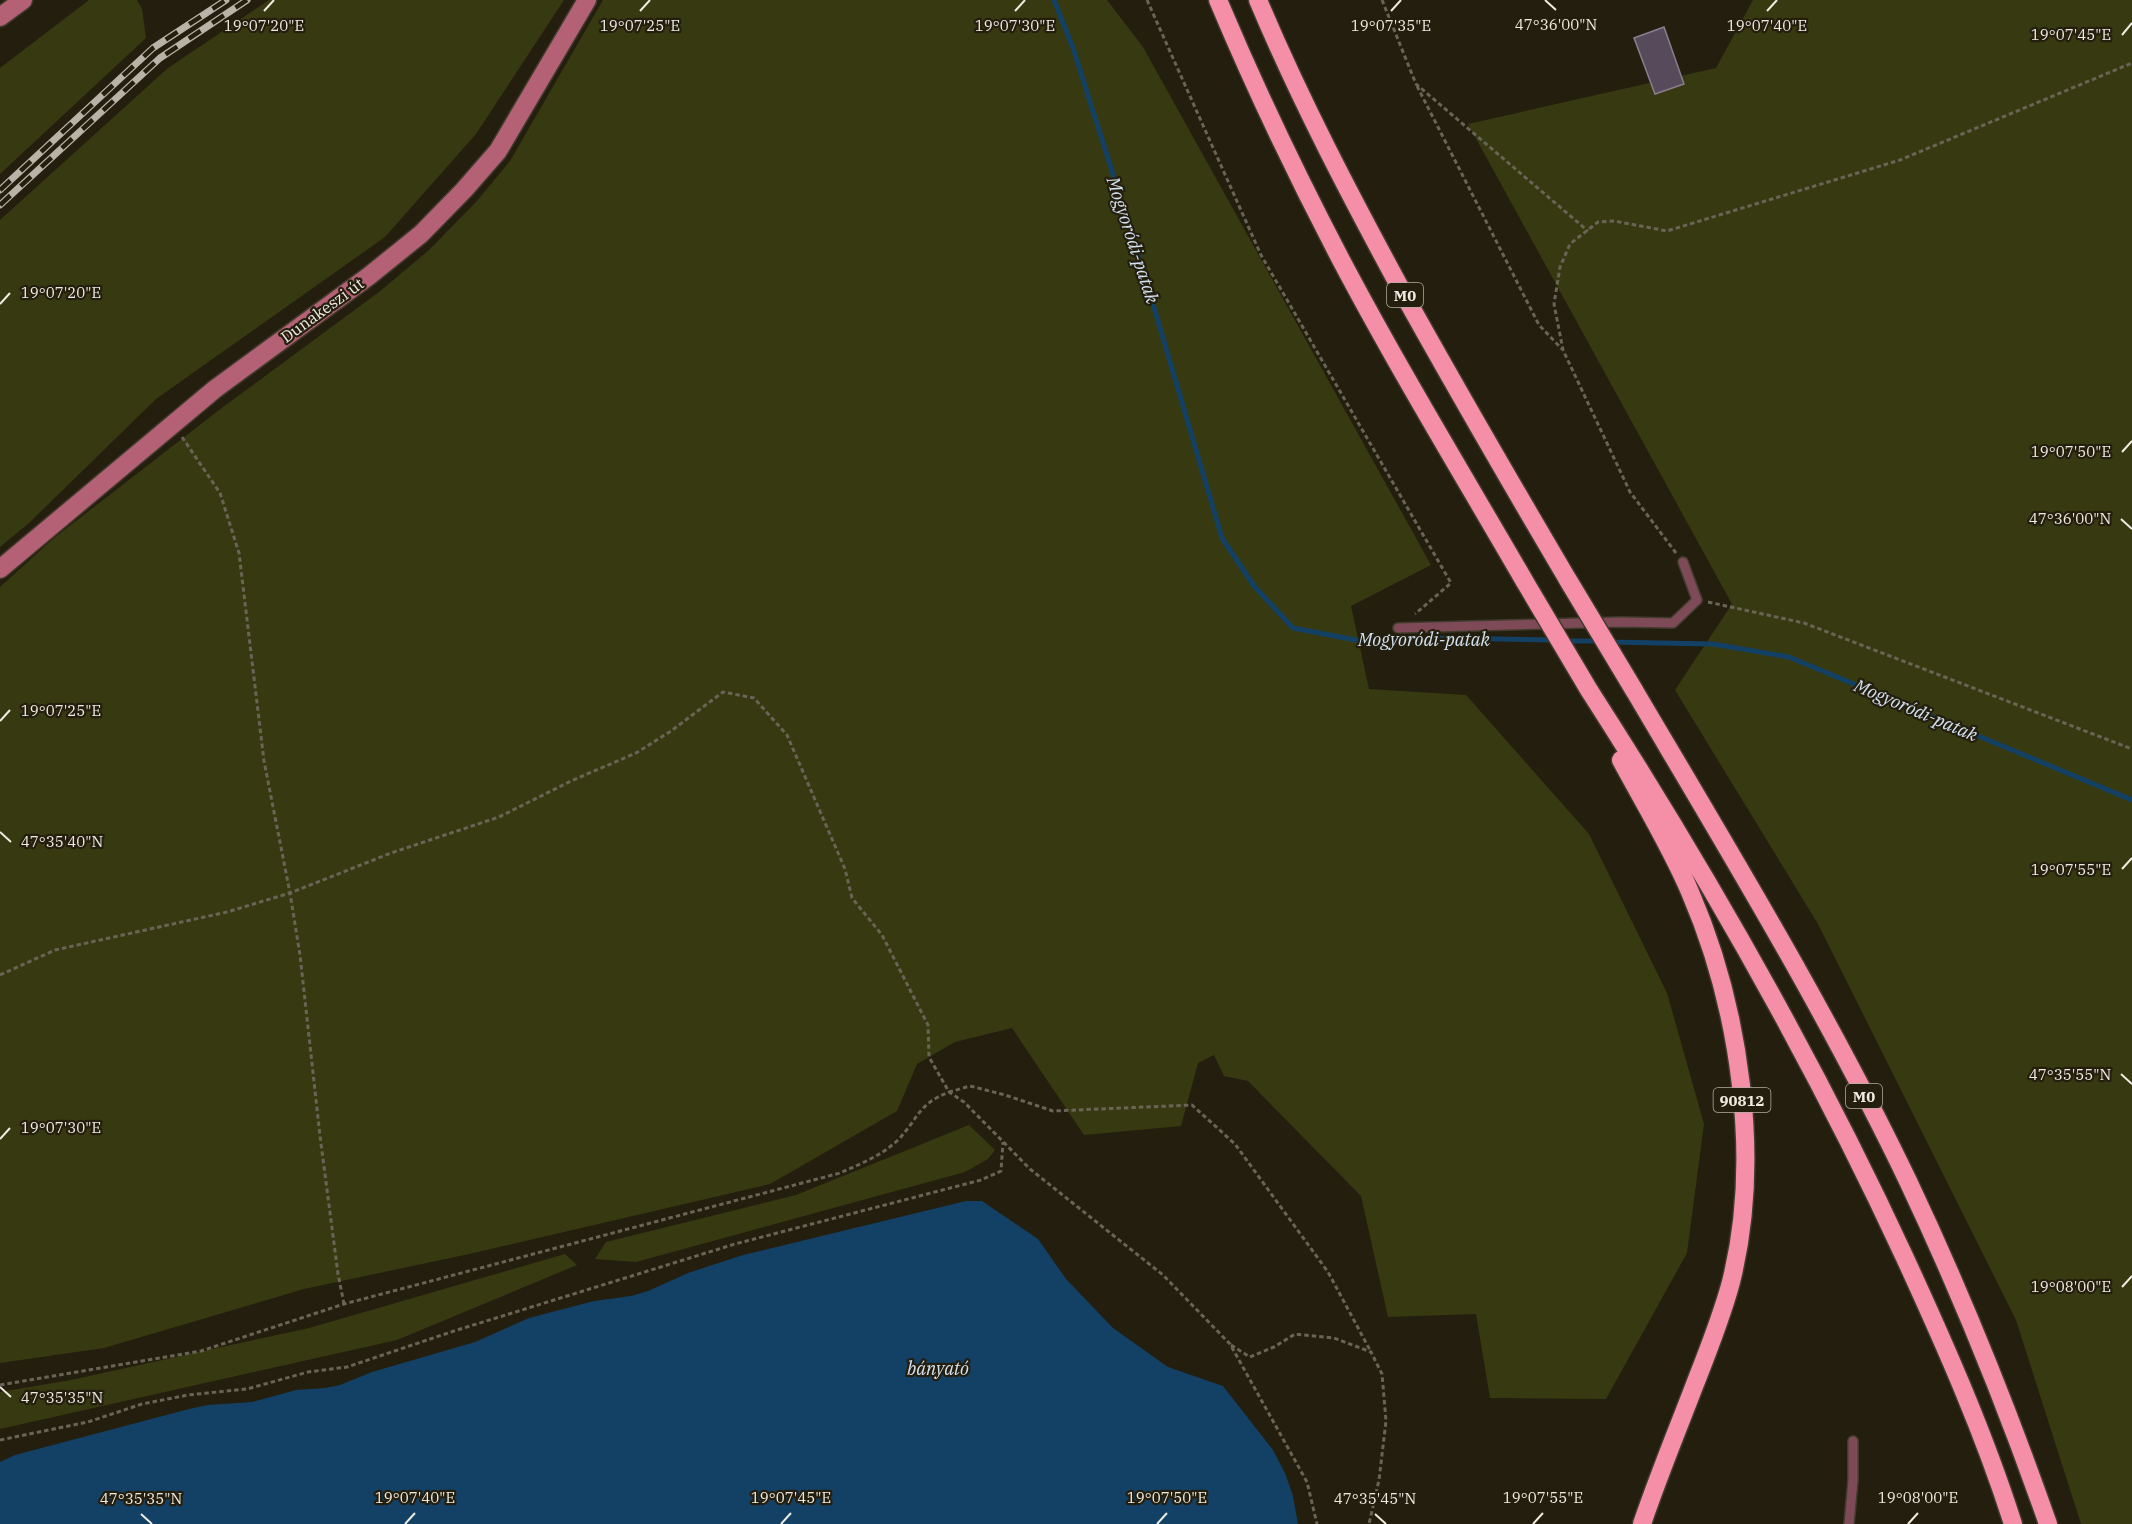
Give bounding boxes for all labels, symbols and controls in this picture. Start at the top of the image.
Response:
text: 47°36'00"N [1515,15,1597,34]
text: 19°07'20"E [224,16,304,35]
text: 19°07'25"E [600,16,680,35]
text: 19°07'30"E [975,16,1055,35]
text: 19°07'35"E [1351,16,1431,35]
text: 19°07'40"E [1727,16,1807,35]
text: 19°07'45"E [2031,25,2111,44]
water label: Mogyoródi-patak [1101,173,1164,307]
street label: Dunakeszi út [277,273,368,347]
text: 19°07'20"E [21,283,101,302]
road number: M0 [1387,283,1423,307]
text: 19°07'50"E [2031,442,2111,461]
text: 47°36'00"N [2029,509,2111,528]
water label: Mogyoródi-patak [1357,628,1490,651]
water label: Mogyoródi-patak [1850,673,1982,747]
text: 19°07'25"E [21,701,101,720]
text: 47°35'40"N [21,832,103,851]
text: 19°07'55"E [2031,860,2111,879]
text: 47°35'55"N [2029,1065,2111,1084]
road number: M0 [1846,1084,1882,1108]
road number: 90812 [1714,1088,1770,1112]
text: 19°07'30"E [21,1118,101,1137]
text: 19°08'00"E [2031,1277,2111,1296]
water label: bányató [907,1357,969,1380]
text: 47°35'35"N [21,1388,103,1407]
text: 19°07'40"E [375,1488,455,1507]
text: 19°07'45"E [751,1488,831,1507]
text: 19°07'50"E [1127,1488,1207,1507]
text: 19°07'55"E [1503,1488,1583,1507]
text: 19°08'00"E [1878,1488,1958,1507]
text: 47°35'35"N [100,1489,182,1508]
text: 47°35'45"N [1334,1489,1416,1508]

